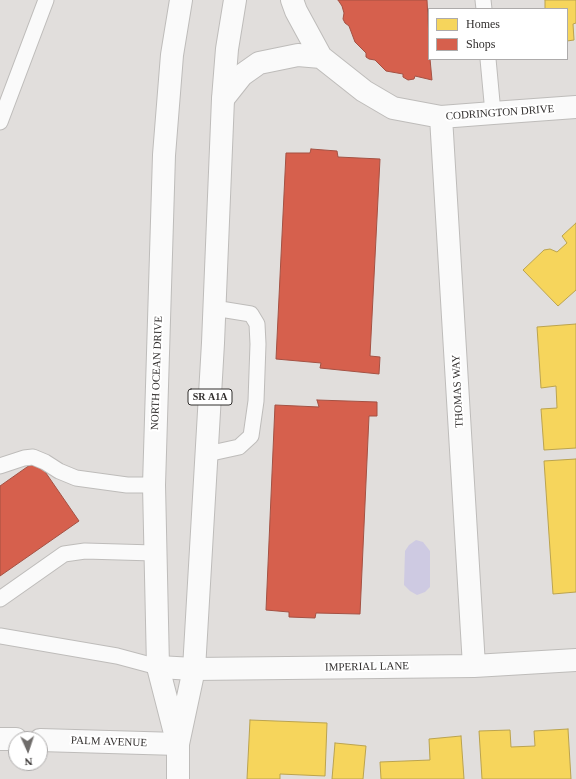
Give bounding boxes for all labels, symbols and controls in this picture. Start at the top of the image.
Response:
legend [428,8,568,60]
text: Homes [466,17,500,31]
text: Shops [466,37,495,51]
street label: CODRINGTON DRIVE [445,103,555,123]
street label: NORTH OCEAN DRIVE [148,316,166,430]
street label: THOMAS WAY [449,354,467,428]
road number: SR A1A [188,389,232,405]
street label: IMPERIAL LANE [325,660,409,674]
north arrow [8,731,48,771]
street label: PALM AVENUE [71,734,147,750]
text: N [24,756,33,768]

